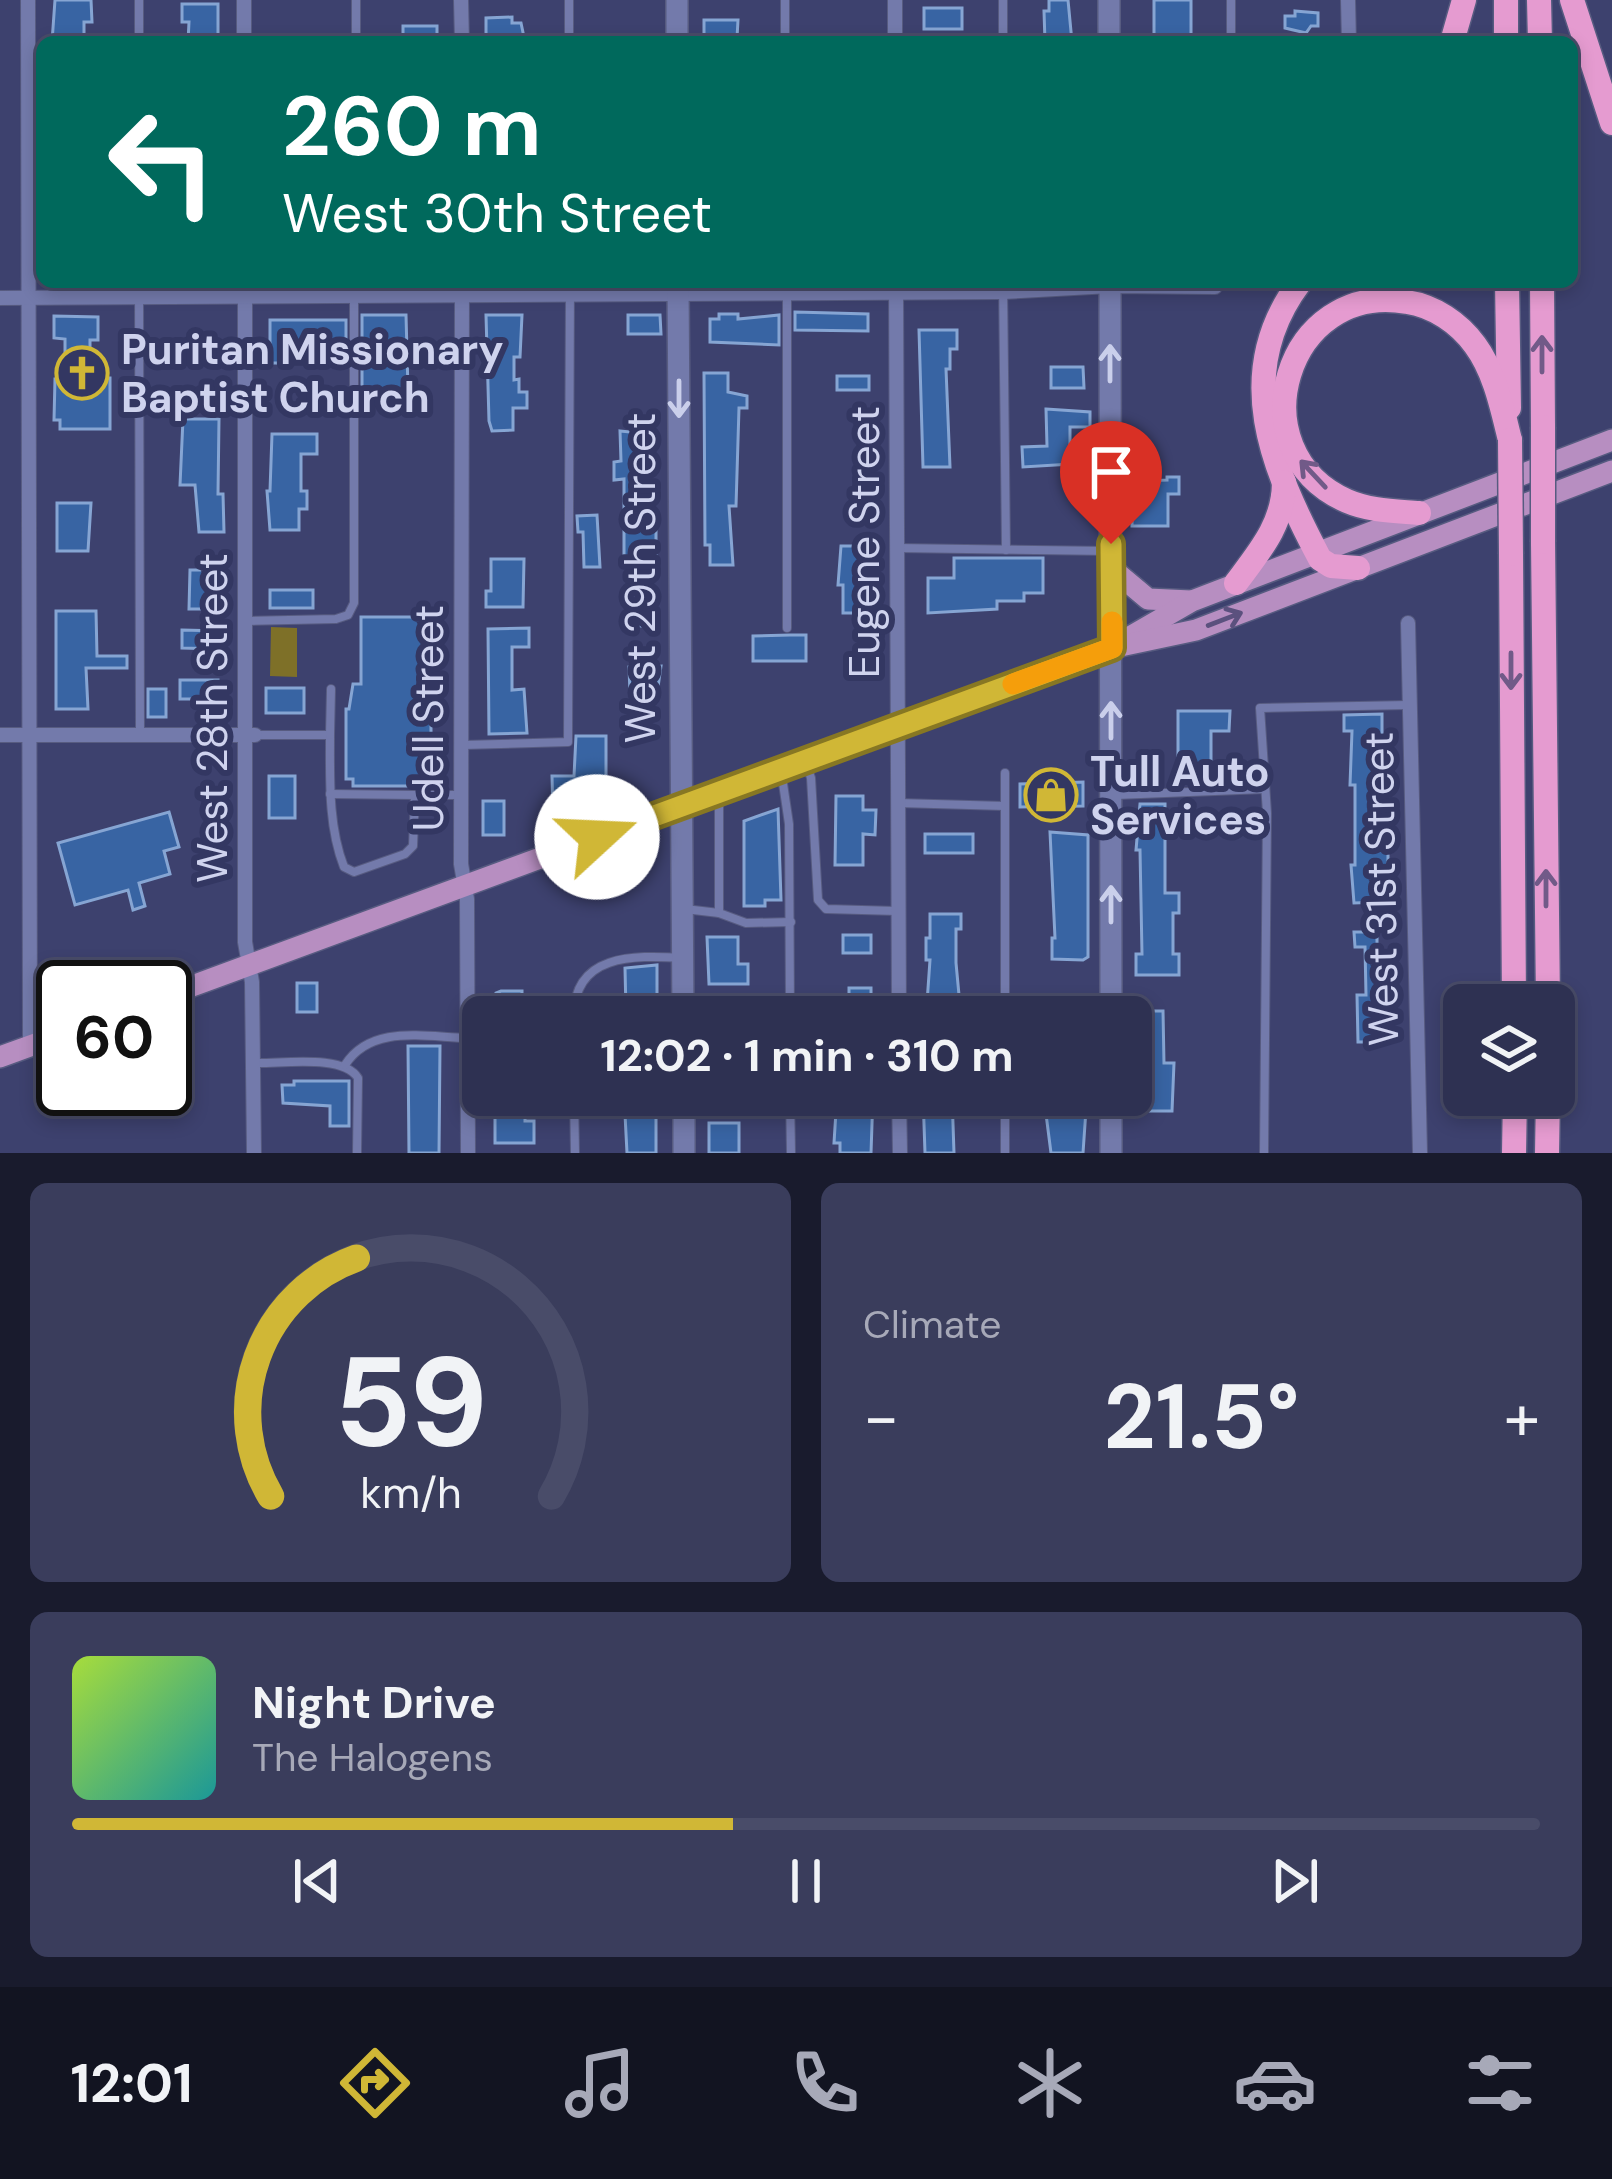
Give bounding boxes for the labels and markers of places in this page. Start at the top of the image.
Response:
place label: Puritan Missionary Baptist Church [121,322,504,425]
church icon: Puritan Missionary Baptist Church [54,345,110,401]
pin [1060,421,1162,544]
place label: Tull Auto Services [1090,744,1270,847]
shop icon: Tull Auto Services [1023,767,1079,823]

